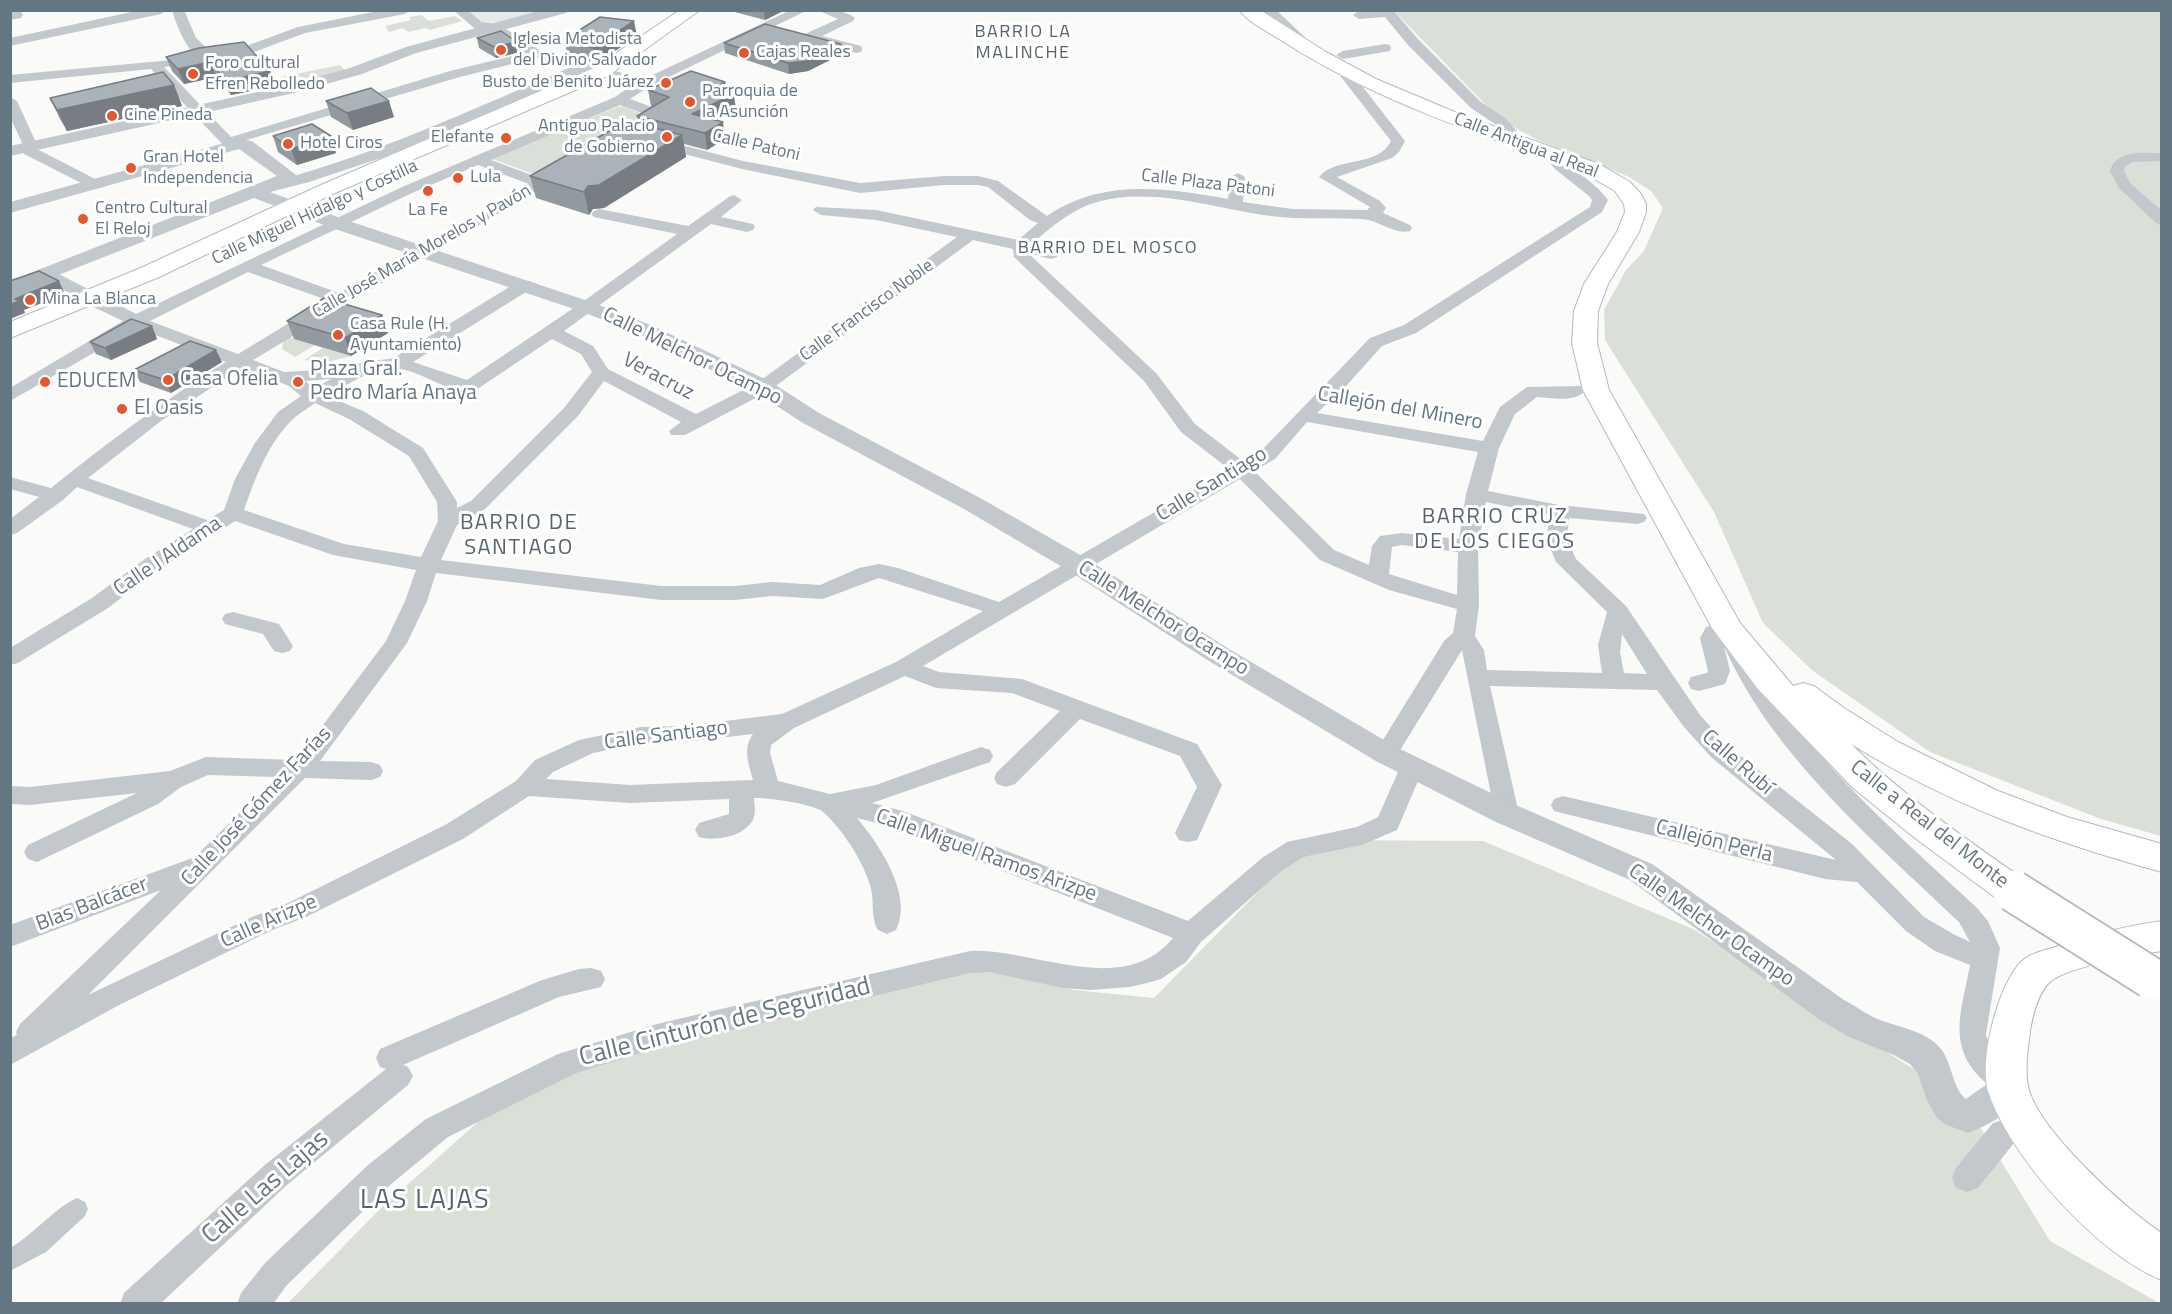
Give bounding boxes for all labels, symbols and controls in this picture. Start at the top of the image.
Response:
district label: BARRIO LA MALINCHE [975,22,1071,64]
place label: Iglesia Metodista del Divino Salvador [513,29,657,72]
place label: Cajas Reales [756,42,851,64]
marker: Iglesia Metodista del Divino Salvador [494,43,508,57]
marker: Cajas Reales [737,46,751,60]
place label: Foro cultural Efren Rebolledo [205,53,325,96]
marker: Foro cultural Efren Rebolledo [186,67,200,81]
place label: Busto de Benito Juárez [482,72,654,94]
marker: Busto de Benito Juárez [659,76,673,90]
place label: Parroquia de la Asunción [702,81,798,124]
marker: Parroquia de la Asunción [683,95,697,109]
place label: Cine Pineda [124,105,212,127]
marker: Cine Pineda [105,109,119,123]
street label: Calle Antigua al Real [1451,109,1601,183]
place label: Antiguo Palacio de Gobierno [538,116,655,158]
street label: Calle Patoni [710,125,802,167]
place label: Elefante [431,127,494,149]
marker: Antiguo Palacio de Gobierno [660,130,674,144]
marker: Elefante [499,131,513,145]
place label: Hotel Ciros [300,133,383,155]
marker: Hotel Ciros [281,137,295,151]
place label: Gran Hotel Independencia [143,147,253,190]
street label: Calle Miguel Hidalgo y Costilla [209,156,421,270]
marker: Gran Hotel Independencia [124,161,138,175]
street label: Calle Plaza Patoni [1140,165,1276,203]
place label: Lula [470,167,501,189]
marker: Lula [451,171,465,185]
street label: Calle José María Morelos y Pavón [309,180,535,324]
marker: La Fe [421,184,435,198]
place label: Centro Cultural El Reloj [95,198,208,240]
place label: La Fe [408,200,448,222]
marker: Centro Cultural El Reloj [76,212,90,226]
district label: BARRIO DEL MOSCO [1018,238,1198,260]
street label: Calle Francisco Noble [796,255,938,367]
place label: Mina La Blanca [42,289,156,311]
marker: Mina La Blanca [23,293,37,307]
street label: Calle Melchor Ocampo [598,303,786,411]
place label: Casa Rule (H. Ayuntamiento) [350,314,462,356]
marker: Casa Rule (H. Ayuntamiento) [331,328,345,342]
street label: Veracruz [618,348,698,406]
place label: Plaza Gral. Pedro María Anaya [310,357,477,407]
place label: Casa Ofelia [180,367,278,393]
place label: EDUCEM [57,369,136,395]
marker: Casa Ofelia [161,373,175,387]
marker: EDUCEM [38,375,52,389]
marker: Plaza Gral. Pedro María Anaya [291,375,305,389]
street label: Callejón del Minero [1315,382,1485,436]
place label: El Oasis [134,396,204,422]
marker: El Oasis [115,402,129,416]
street label: Calle Santiago [1152,442,1272,528]
district label: BARRIO CRUZ DE LOS CIEGOS [1414,505,1576,556]
district label: BARRIO DE SANTIAGO [460,511,578,562]
street label: Calle J Aldama [109,512,227,602]
street label: Calle Melchor Ocampo [1073,556,1253,682]
street label: Calle Santiago [603,716,729,756]
street label: Calle José Gómez Farías [177,722,337,892]
street label: Calle Rubí [1696,725,1778,801]
street label: Calle a Real del Monte [1845,755,2013,895]
street label: Calle Miguel Ramos Arizpe [872,804,1100,908]
street label: Callejón Perla [1653,815,1775,869]
street label: Calle Melchor Ocampo [1623,859,1799,993]
street label: Blas Balcácer [33,872,151,938]
street label: Calle Arizpe [217,890,321,954]
street label: Calle Cinturón de Seguridad [576,972,874,1074]
street label: Calle Las Lajas [196,1125,336,1251]
district label: LAS LAJAS [360,1185,490,1217]

